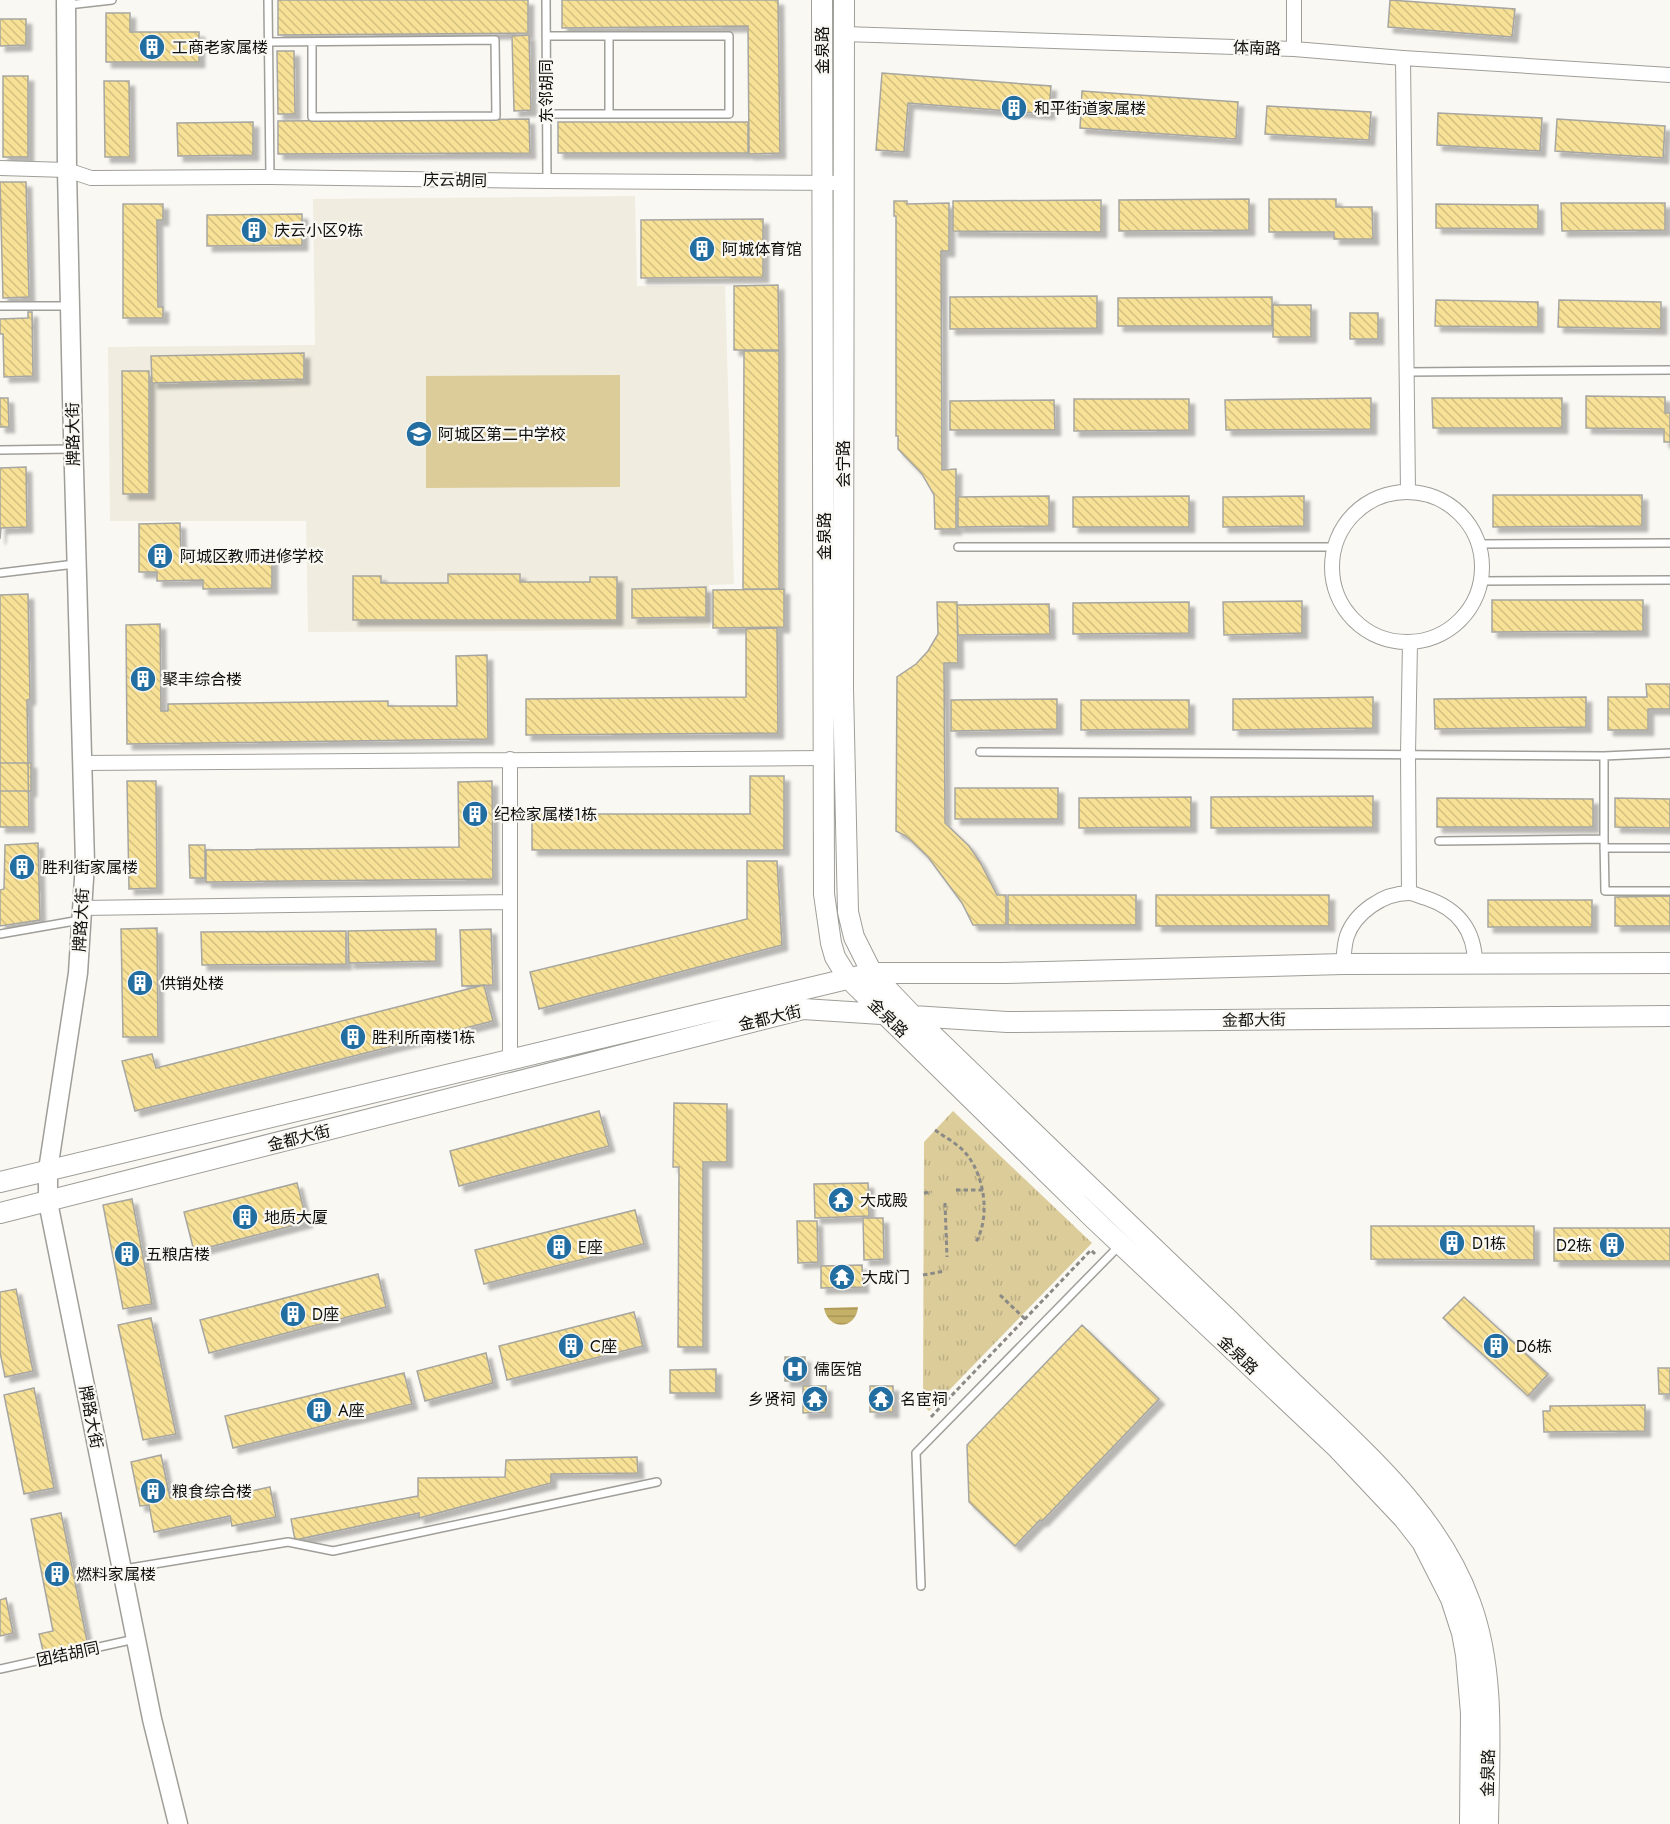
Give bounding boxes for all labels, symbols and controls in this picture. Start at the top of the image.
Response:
street label: 金泉路 [811,26,834,74]
building icon: 工商老家属楼 [137,32,167,62]
place label: 工商老家属楼 [172,36,268,59]
street label: 体南路 [1233,36,1281,60]
street label: 东邻胡同 [535,59,558,123]
building icon: 和平街道家属楼 [999,93,1029,123]
place label: 和平街道家属楼 [1034,97,1146,120]
street label: 庆云胡同 [423,168,487,192]
building icon: 庆云小区9栋 [239,215,269,245]
place label: 庆云小区9栋 [274,219,363,242]
building icon: 阿城体育馆 [687,234,717,264]
place label: 阿城体育馆 [722,238,802,261]
street label: 牌路大街 [61,402,85,466]
school or university icon: 阿城区第二中学校 [404,419,434,449]
place label: 阿城区第二中学校 [438,423,566,446]
street label: 会宁路 [832,440,855,488]
street label: 金泉路 [813,512,836,560]
building icon: 阿城区教师进修学校 [145,541,175,571]
place label: 阿城区教师进修学校 [180,545,324,568]
building icon: 聚丰综合楼 [128,664,158,694]
place label: 聚丰综合楼 [162,668,242,691]
building icon: 纪检家属楼1栋 [460,799,490,829]
place label: 纪检家属楼1栋 [494,803,597,826]
building icon: 胜利街家属楼 [7,852,37,882]
place label: 胜利街家属楼 [42,856,138,879]
street label: 牌路大街 [68,887,94,953]
building icon: 供销处楼 [125,968,155,998]
place label: 供销处楼 [160,972,224,995]
street label: 金泉路 [863,993,913,1043]
street label: 金都大街 [736,1000,804,1036]
street label: 金都大街 [1222,1008,1286,1032]
building icon: 胜利所南楼1栋 [338,1022,368,1052]
place label: 胜利所南楼1栋 [372,1026,475,1049]
street label: 金都大街 [265,1119,333,1157]
temple icon: 大成殿 [826,1185,856,1215]
place label: 大成殿 [860,1189,908,1212]
building icon: 地质大厦 [230,1202,260,1232]
place label: 地质大厦 [264,1206,328,1229]
building icon: D1栋 [1437,1228,1467,1258]
building icon: D2栋 [1597,1230,1627,1260]
building icon: E座 [544,1232,574,1262]
place label: D1栋 [1472,1232,1506,1255]
place label: D2栋 [1556,1234,1592,1257]
place label: E座 [578,1236,603,1259]
building icon: 五粮店楼 [112,1239,142,1269]
place label: 五粮店楼 [146,1243,210,1266]
temple icon: 大成门 [827,1262,857,1292]
place label: 大成门 [862,1266,910,1289]
building icon: D座 [278,1299,308,1329]
place label: D座 [312,1303,339,1326]
street label: 金泉路 [1213,1330,1263,1380]
building icon: C座 [556,1331,586,1361]
building icon: D6栋 [1481,1331,1511,1361]
place label: C座 [590,1335,617,1358]
place label: D6栋 [1516,1335,1552,1358]
hospital icon: 儒医馆 [780,1354,810,1384]
place label: 儒医馆 [814,1358,862,1381]
street label: 牌路大街 [74,1383,108,1451]
temple icon: 乡贤祠 [800,1384,830,1414]
temple icon: 名宦祠 [866,1384,896,1414]
place label: 乡贤祠 [748,1388,796,1411]
place label: 名宦祠 [900,1388,948,1411]
building icon: A座 [304,1395,334,1425]
place label: A座 [338,1399,365,1422]
building icon: 粮食综合楼 [138,1476,168,1506]
place label: 粮食综合楼 [172,1480,252,1503]
building icon: 燃料家属楼 [42,1559,72,1589]
place label: 燃料家属楼 [76,1563,156,1586]
street label: 团结胡同 [34,1636,102,1672]
street label: 金泉路 [1476,1749,1500,1797]

